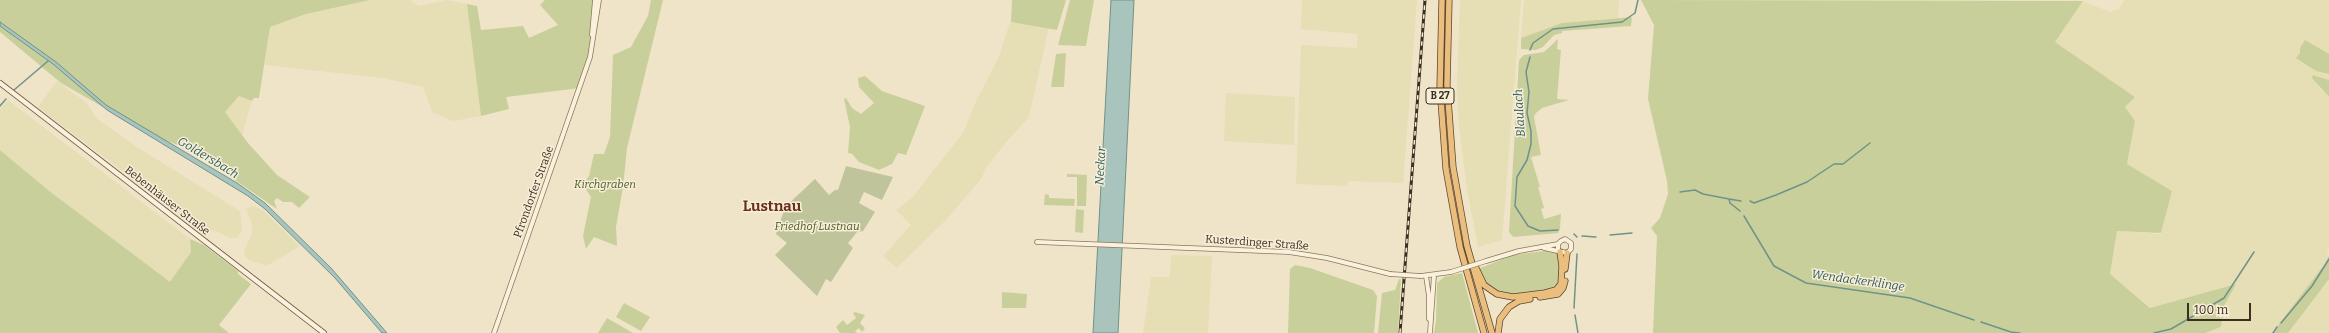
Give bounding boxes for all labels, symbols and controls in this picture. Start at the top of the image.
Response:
road number: B 27 [1426,88,1454,104]
water label: Blaulach [1511,89,1529,137]
water label: Goldersbach [175,134,241,182]
street label: Pfrondorfer Straße [511,144,557,240]
water label: Neckar [1093,146,1109,186]
street label: Bebenhäuser Straße [122,164,212,238]
park label: Kirchgraben [574,178,636,192]
district label: Lustnau [743,198,801,216]
park label: Friedhof Lustnau [774,220,860,234]
street label: Kusterdinger Straße [1205,233,1309,253]
water label: Wendackerklinge [1810,267,1906,295]
scale bar [2189,295,2253,321]
text: 100 m [2194,303,2228,317]

